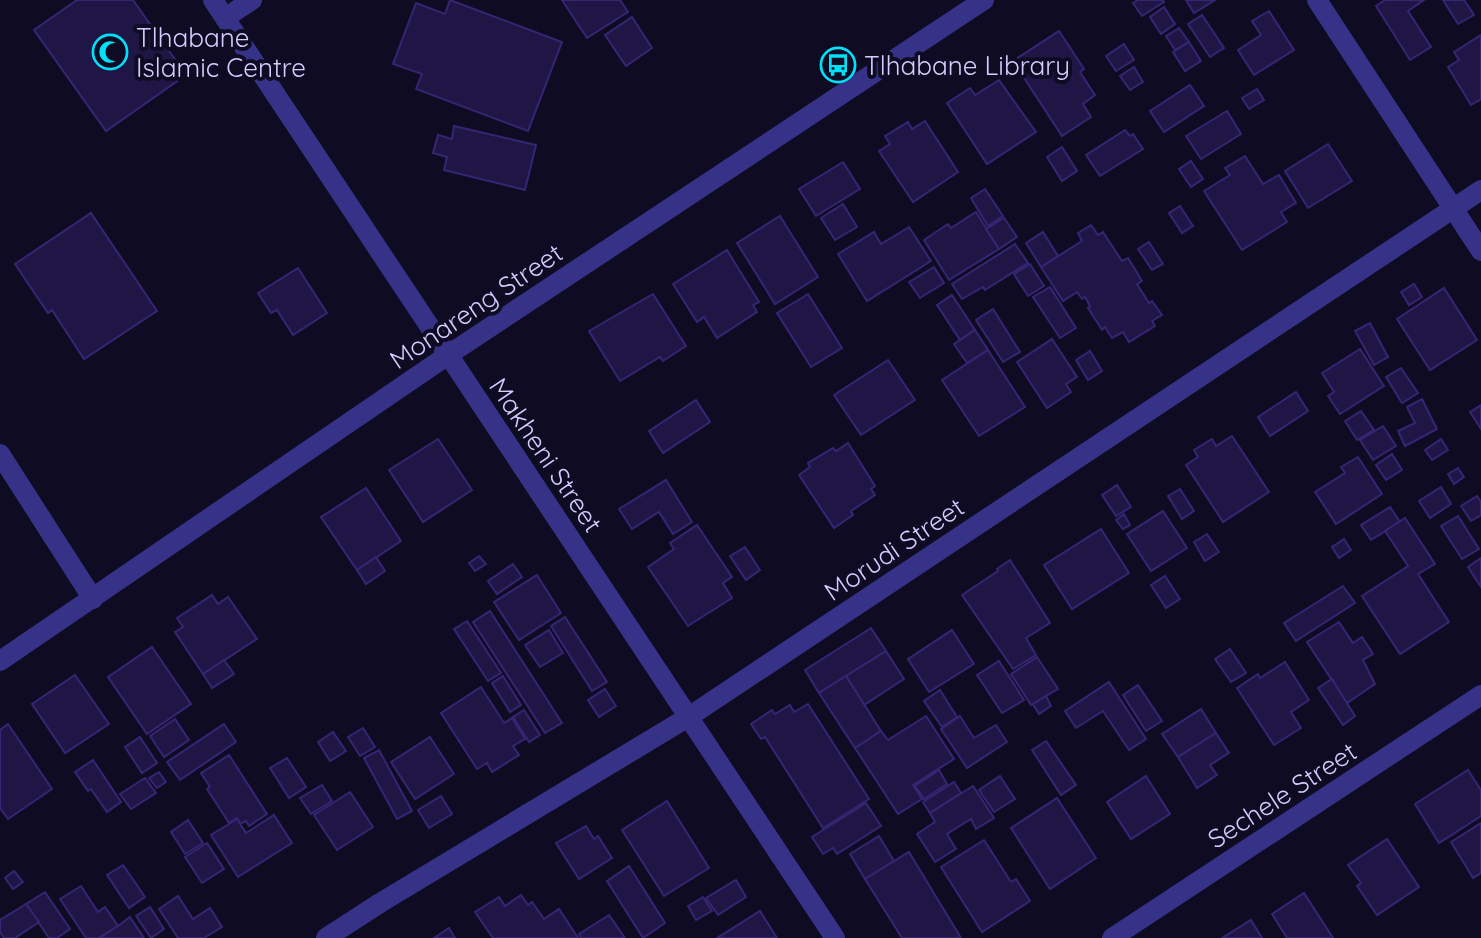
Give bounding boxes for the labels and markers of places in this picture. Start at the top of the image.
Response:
place label: Tlhabane Islamic Centre [136,21,306,84]
mosque icon: Tlhabane Islamic Centre [91,33,129,71]
bus stop icon: Tlhabane Library [819,46,857,84]
place label: Tlhabane Library [864,49,1070,82]

